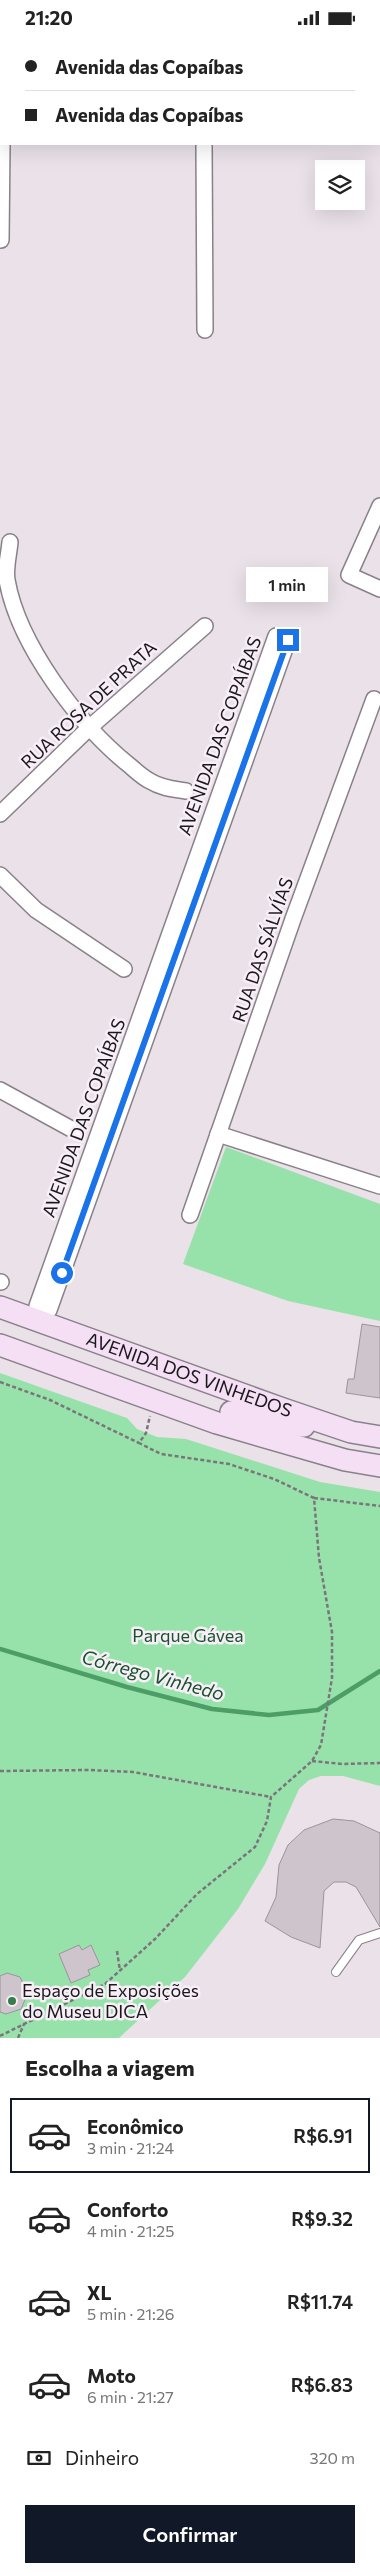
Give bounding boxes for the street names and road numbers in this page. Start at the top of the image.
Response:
street label: AVENIDA DAS COPAÍBAS [173,633,265,838]
street label: RUA ROSA DE PRATA [16,636,161,773]
street label: RUA DAS SÁLVÍAS [227,874,297,1025]
street label: AVENIDA DAS COPAÍBAS [37,1015,129,1220]
street label: AVENIDA DOS VINHEDOS [84,1327,295,1421]

